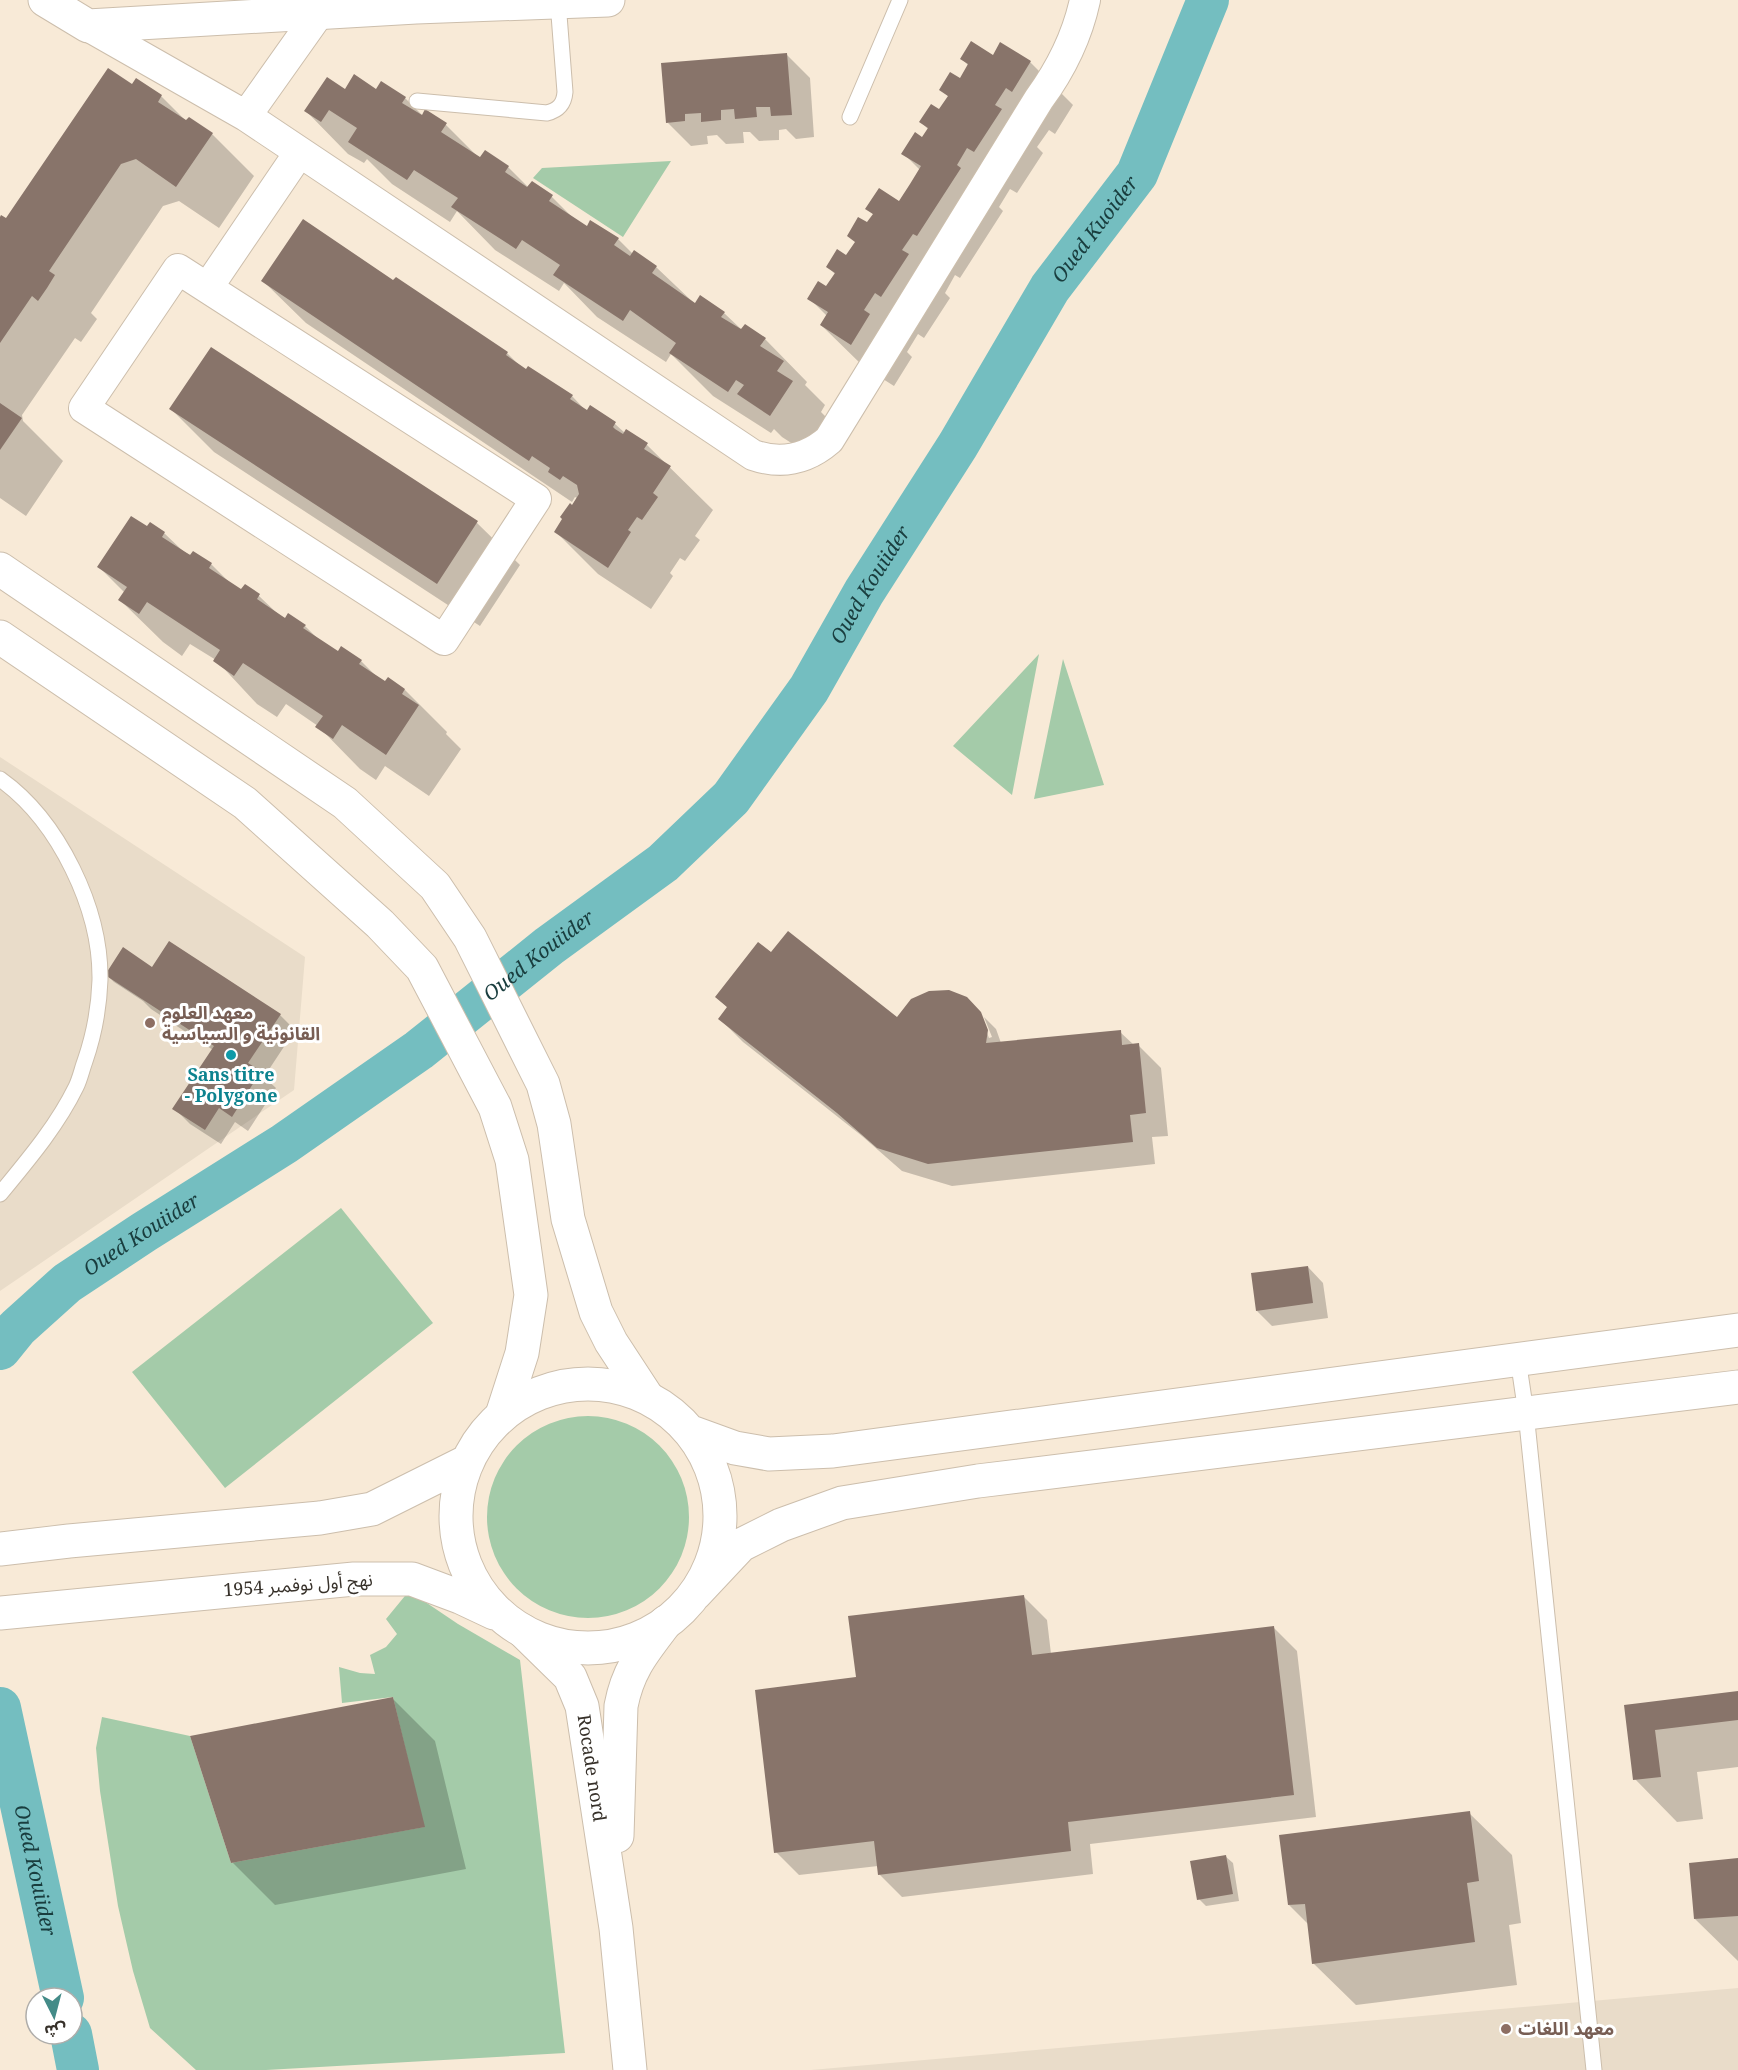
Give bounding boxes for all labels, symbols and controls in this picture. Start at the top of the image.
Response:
water label: Oued Kuoider [1045,170,1144,288]
water label: Oued Kouiider [824,520,916,648]
water label: Oued Kouiider [477,903,600,1007]
place label: معهد العلوم القانونية و السياسية [162,1000,320,1045]
marker: معهد العلوم القانونية و السياسية [143,1016,157,1030]
marker: Sans titre - Polygone [224,1048,238,1062]
place label: Sans titre - Polygone [185,1062,278,1107]
water label: Oued Kouiider [78,1186,205,1282]
street label: نهج أول نوفمبر 1954 [222,1567,374,1603]
street label: Rocade nord [572,1713,613,1823]
water label: Oued Kouiider [8,1802,63,1939]
north arrow [24,1986,84,2046]
place label: معهد اللغات [1518,2016,1614,2040]
text: ش [43,2019,68,2043]
marker: معهد اللغات [1499,2022,1513,2036]

